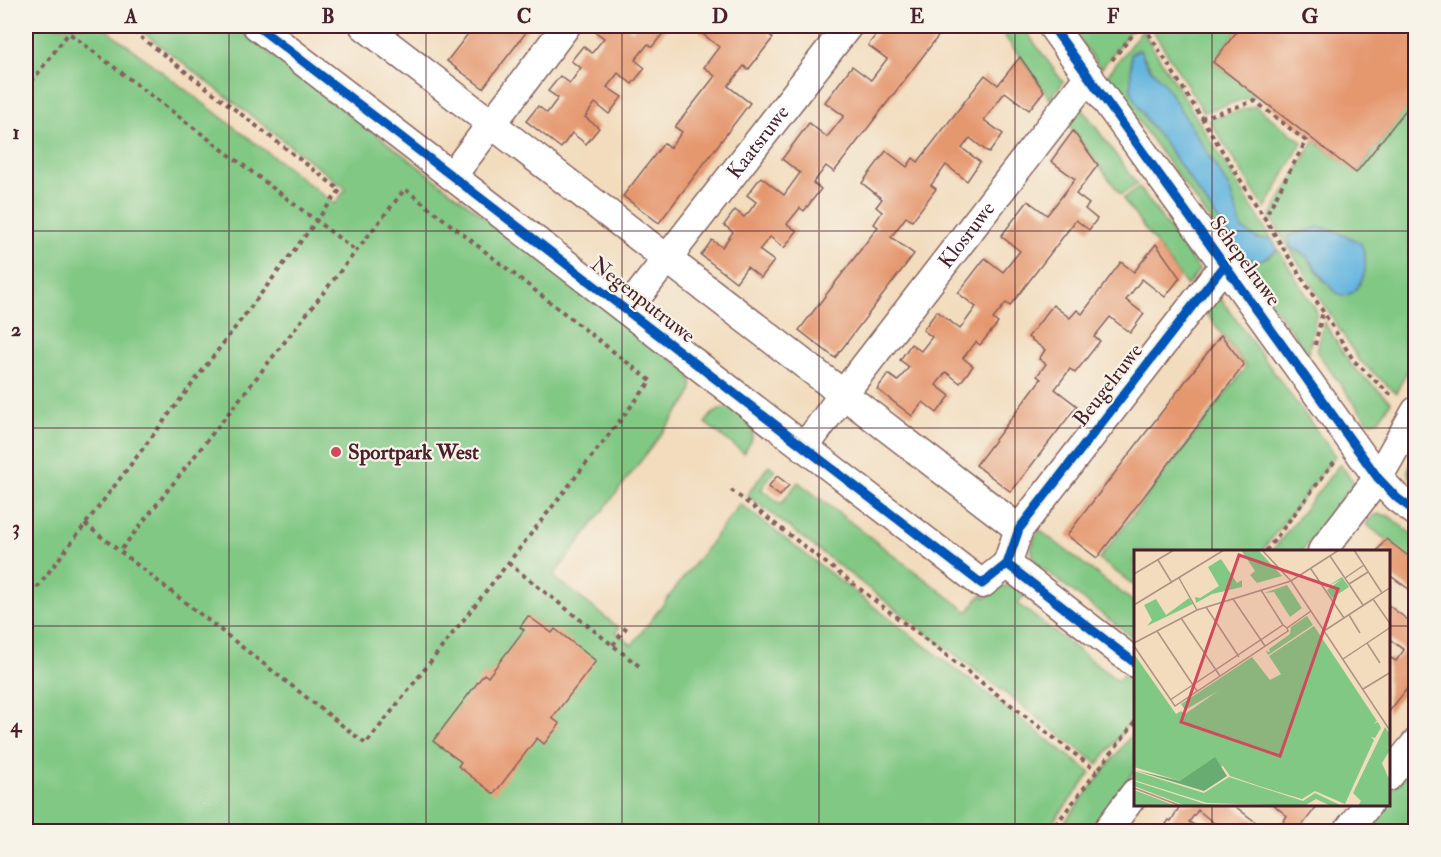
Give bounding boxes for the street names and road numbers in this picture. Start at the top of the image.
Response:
street label: Kaatsruwe [721,99,795,184]
street label: Klosruwe [932,196,1001,274]
street label: Schepelruwe [1203,211,1287,312]
street label: Negenputruwe [585,251,701,349]
street label: Beugelruwe [1067,338,1149,432]

